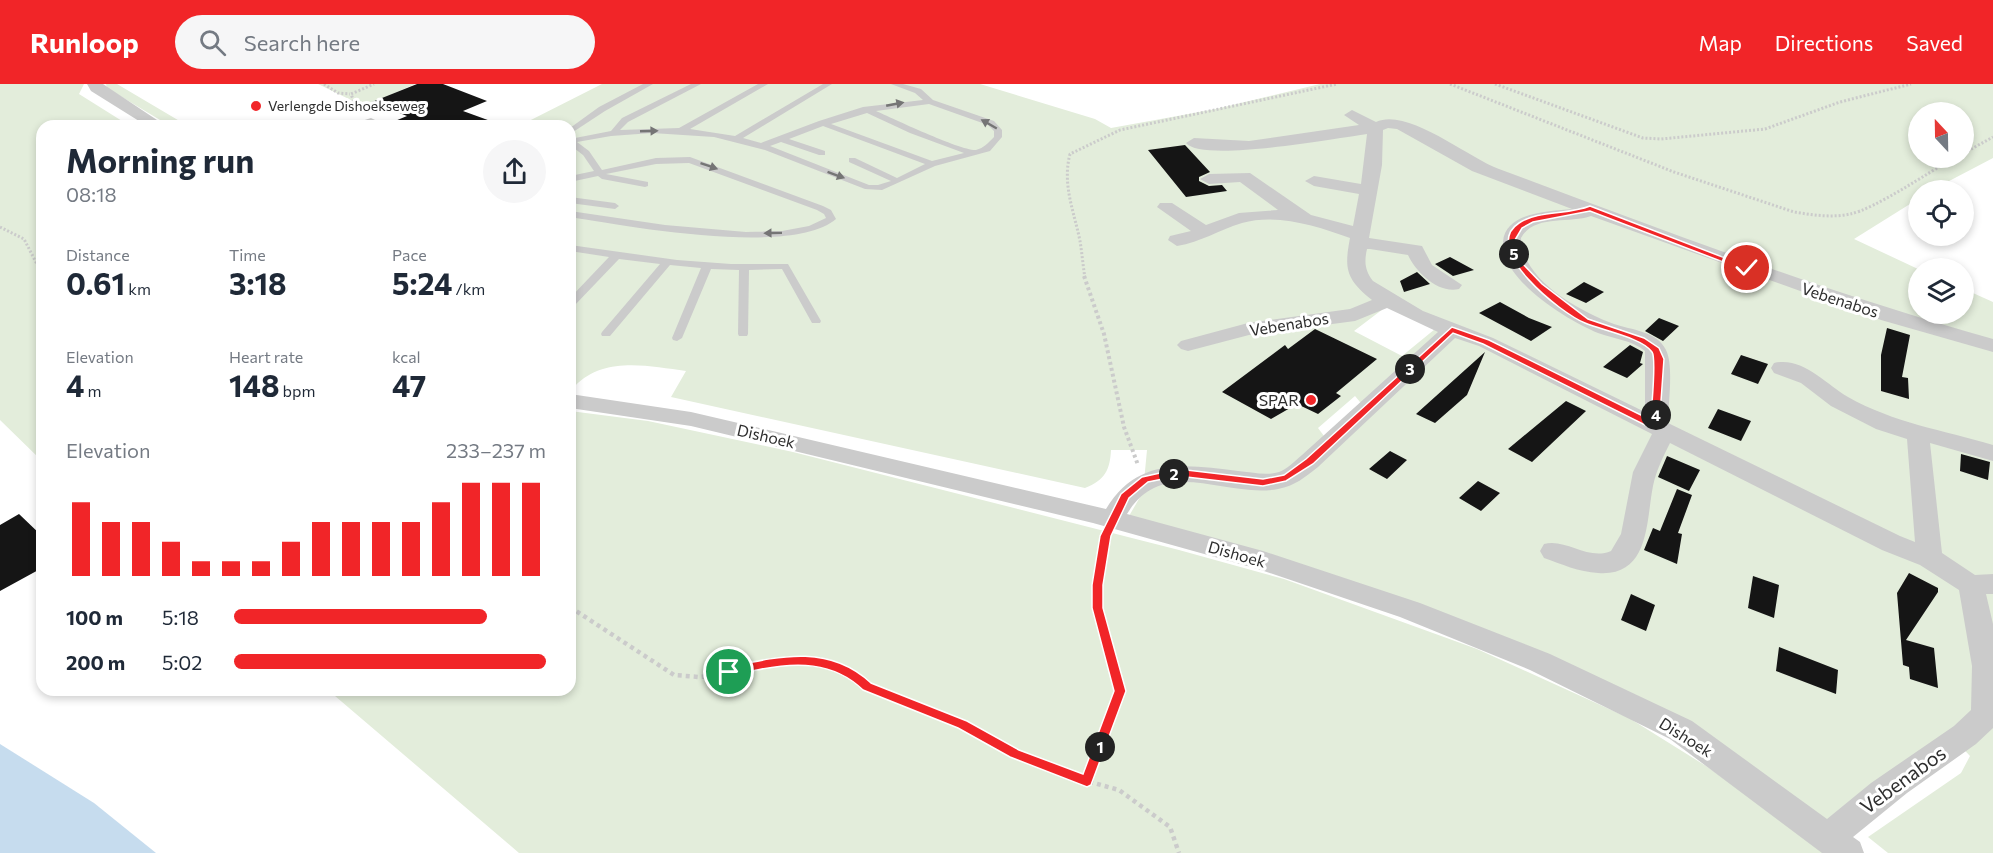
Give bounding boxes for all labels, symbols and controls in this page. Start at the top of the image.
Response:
search box [175,15,595,69]
text: Runloop [30,25,139,59]
icon: search [196,26,229,59]
text: Search here [244,29,360,56]
text: Map [1699,30,1742,55]
text: Directions [1775,30,1873,55]
text: Saved [1906,30,1963,55]
place label: Verlengde Dishoekseweg [268,97,426,114]
marker: Verlengde Dishoekseweg [249,99,263,113]
one-way arrow [885,99,904,108]
north arrow [1908,102,1974,168]
map controls [1908,102,1974,324]
one-way arrow [980,119,997,129]
one-way arrow [639,126,658,135]
text: Morning run [66,139,254,180]
button: share [483,140,546,203]
one-way arrow [701,162,719,172]
one-way arrow [828,171,846,181]
button: locate [1908,180,1974,246]
text: 08:18 [66,182,117,206]
one-way arrow [764,228,783,237]
pin: 5 [1499,239,1529,269]
pin [1721,242,1772,293]
text: 5 [1509,244,1519,263]
text: Distance [66,245,130,264]
text: Time [229,245,266,264]
text: Pace [392,245,427,264]
icon: check [1730,251,1763,284]
button: layers [1908,258,1974,324]
text: 0.61 [66,264,125,301]
text: 3:18 [229,264,287,301]
text: 5:24 [392,264,453,301]
street label: Vebenabos [1799,278,1881,321]
text: km [125,279,151,298]
text: /km [453,279,485,298]
street label: Vebenabos [1248,308,1330,339]
text: Elevation [66,347,134,366]
text: Heart rate [229,347,303,366]
text: kcal [392,347,421,366]
pin: 3 [1395,354,1425,384]
text: 3 [1405,359,1415,378]
text: 4 [66,366,84,403]
text: 148 [229,366,280,403]
text: 47 [392,366,426,403]
text: m [84,381,101,400]
text: bpm [280,381,316,400]
place label: SPAR [1259,390,1299,409]
marker: SPAR [1304,393,1318,407]
pin: 4 [1641,400,1671,430]
text: 4 [1651,405,1661,424]
street label: Dishoek [735,420,797,451]
text: Elevation [66,438,151,462]
text: 233–237 m [446,438,546,462]
pin: 2 [1159,459,1189,489]
text: 2 [1169,464,1179,483]
street label: Dishoek [1206,536,1268,571]
text: 100 m [66,605,123,629]
text: 5:18 [162,605,199,629]
pin [703,646,754,697]
text: 200 m [66,650,125,674]
text: 5:02 [162,650,202,674]
icon: arrive [712,655,745,688]
street label: Dishoek [1656,713,1717,760]
pin: 1 [1085,732,1115,762]
text: 1 [1096,737,1104,756]
street label: Vebenabos [1855,740,1950,818]

